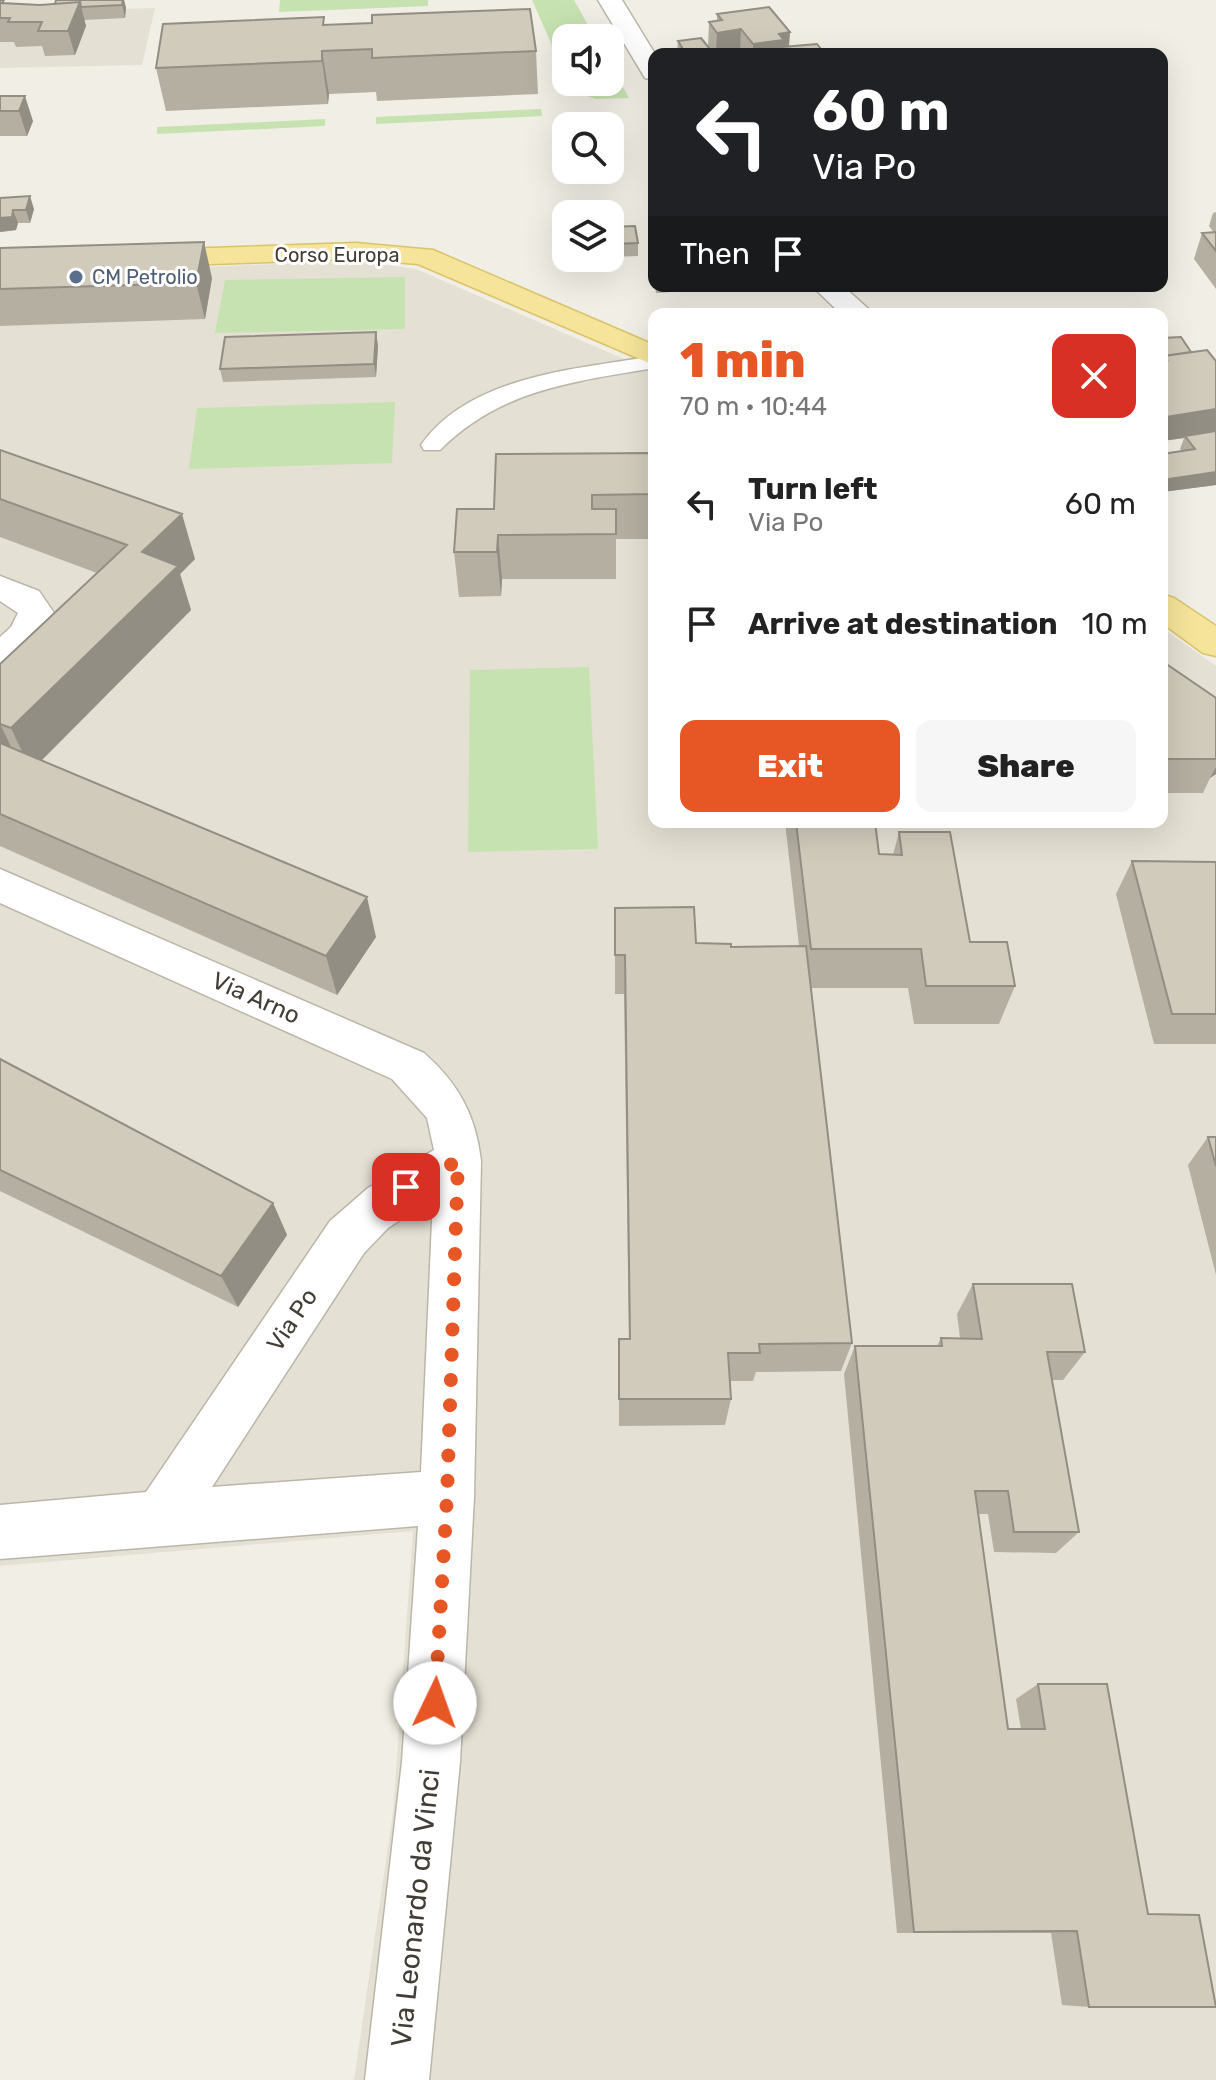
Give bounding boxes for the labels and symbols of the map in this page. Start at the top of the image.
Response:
street label: Corso Europa [275,243,399,267]
place label: CM Petrolio [92,265,198,289]
marker: CM Petrolio [67,268,85,286]
street label: Via Arno [208,966,304,1030]
pin [372,1153,440,1221]
street label: Via Po [261,1283,323,1357]
position arrow [393,1661,477,1745]
street label: Via Leonardo da Vinci [384,1767,447,2049]

